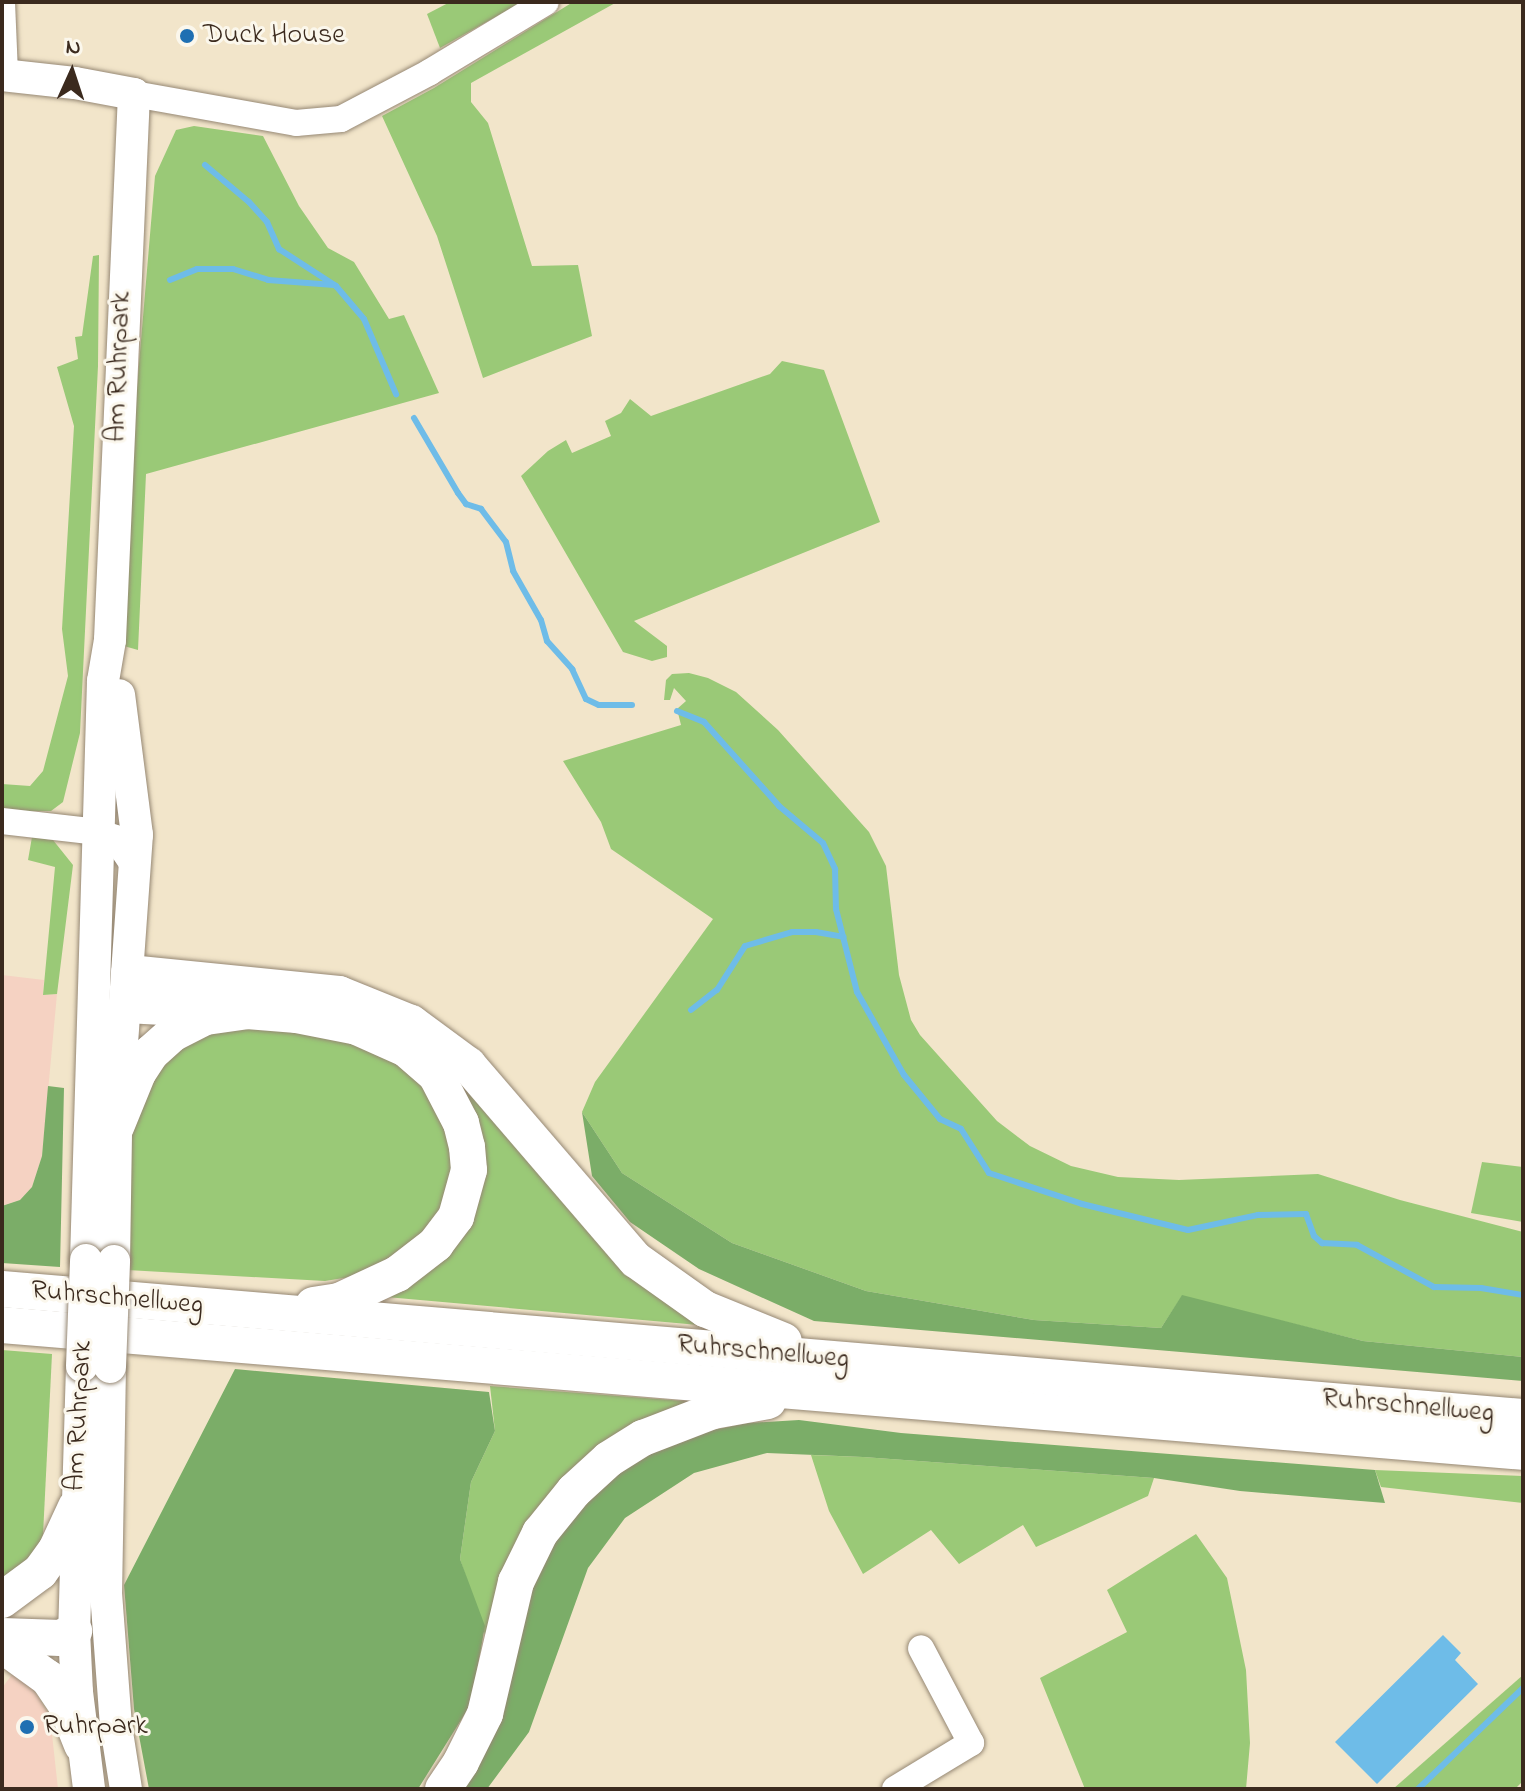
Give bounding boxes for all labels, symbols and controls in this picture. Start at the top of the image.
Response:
place label: Duck House [203,19,345,53]
marker: Duck House [178,27,196,45]
north arrow [32,32,112,112]
text: N [65,32,82,64]
street label: Am Ruhrpark [101,291,139,443]
street label: Ruhrschnellweg [30,1275,204,1323]
street label: Ruhrschnellweg [676,1329,850,1377]
street label: Am Ruhrpark [59,1340,101,1492]
street label: Ruhrschnellweg [1321,1383,1495,1431]
place label: Ruhrpark [43,1710,148,1744]
marker: Ruhrpark [18,1718,36,1736]

